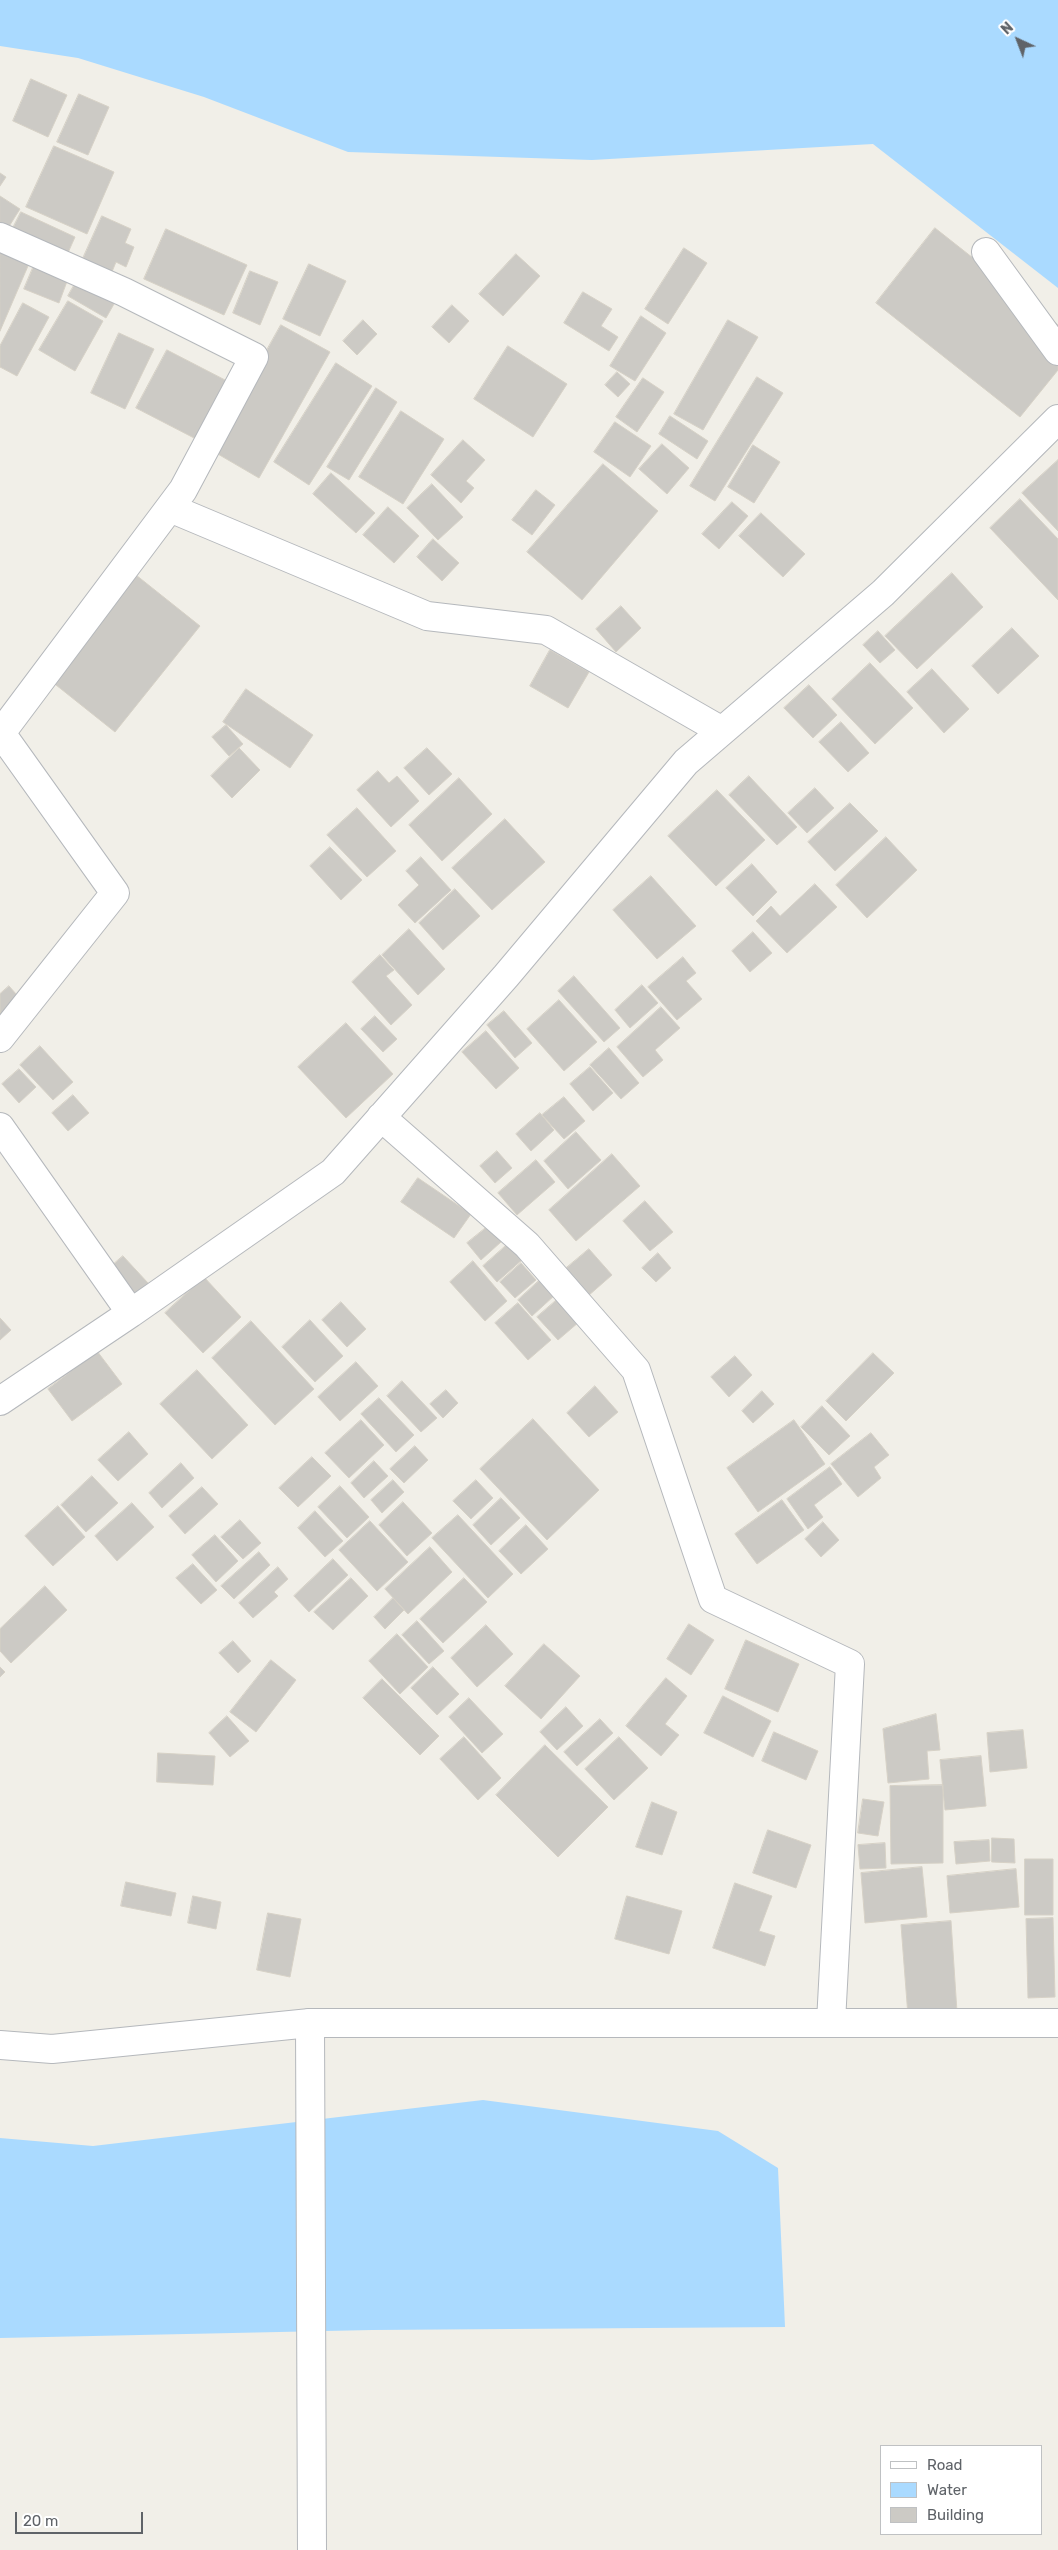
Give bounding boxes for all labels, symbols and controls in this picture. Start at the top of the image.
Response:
north arrow [993,15,1043,65]
text: N [998,19,1017,38]
legend [880,2445,1043,2535]
text: Road [927,2456,963,2474]
text: Water [927,2481,967,2499]
scale bar [18,2502,145,2534]
text: Building [927,2506,984,2524]
text: 20 m [23,2512,58,2530]

